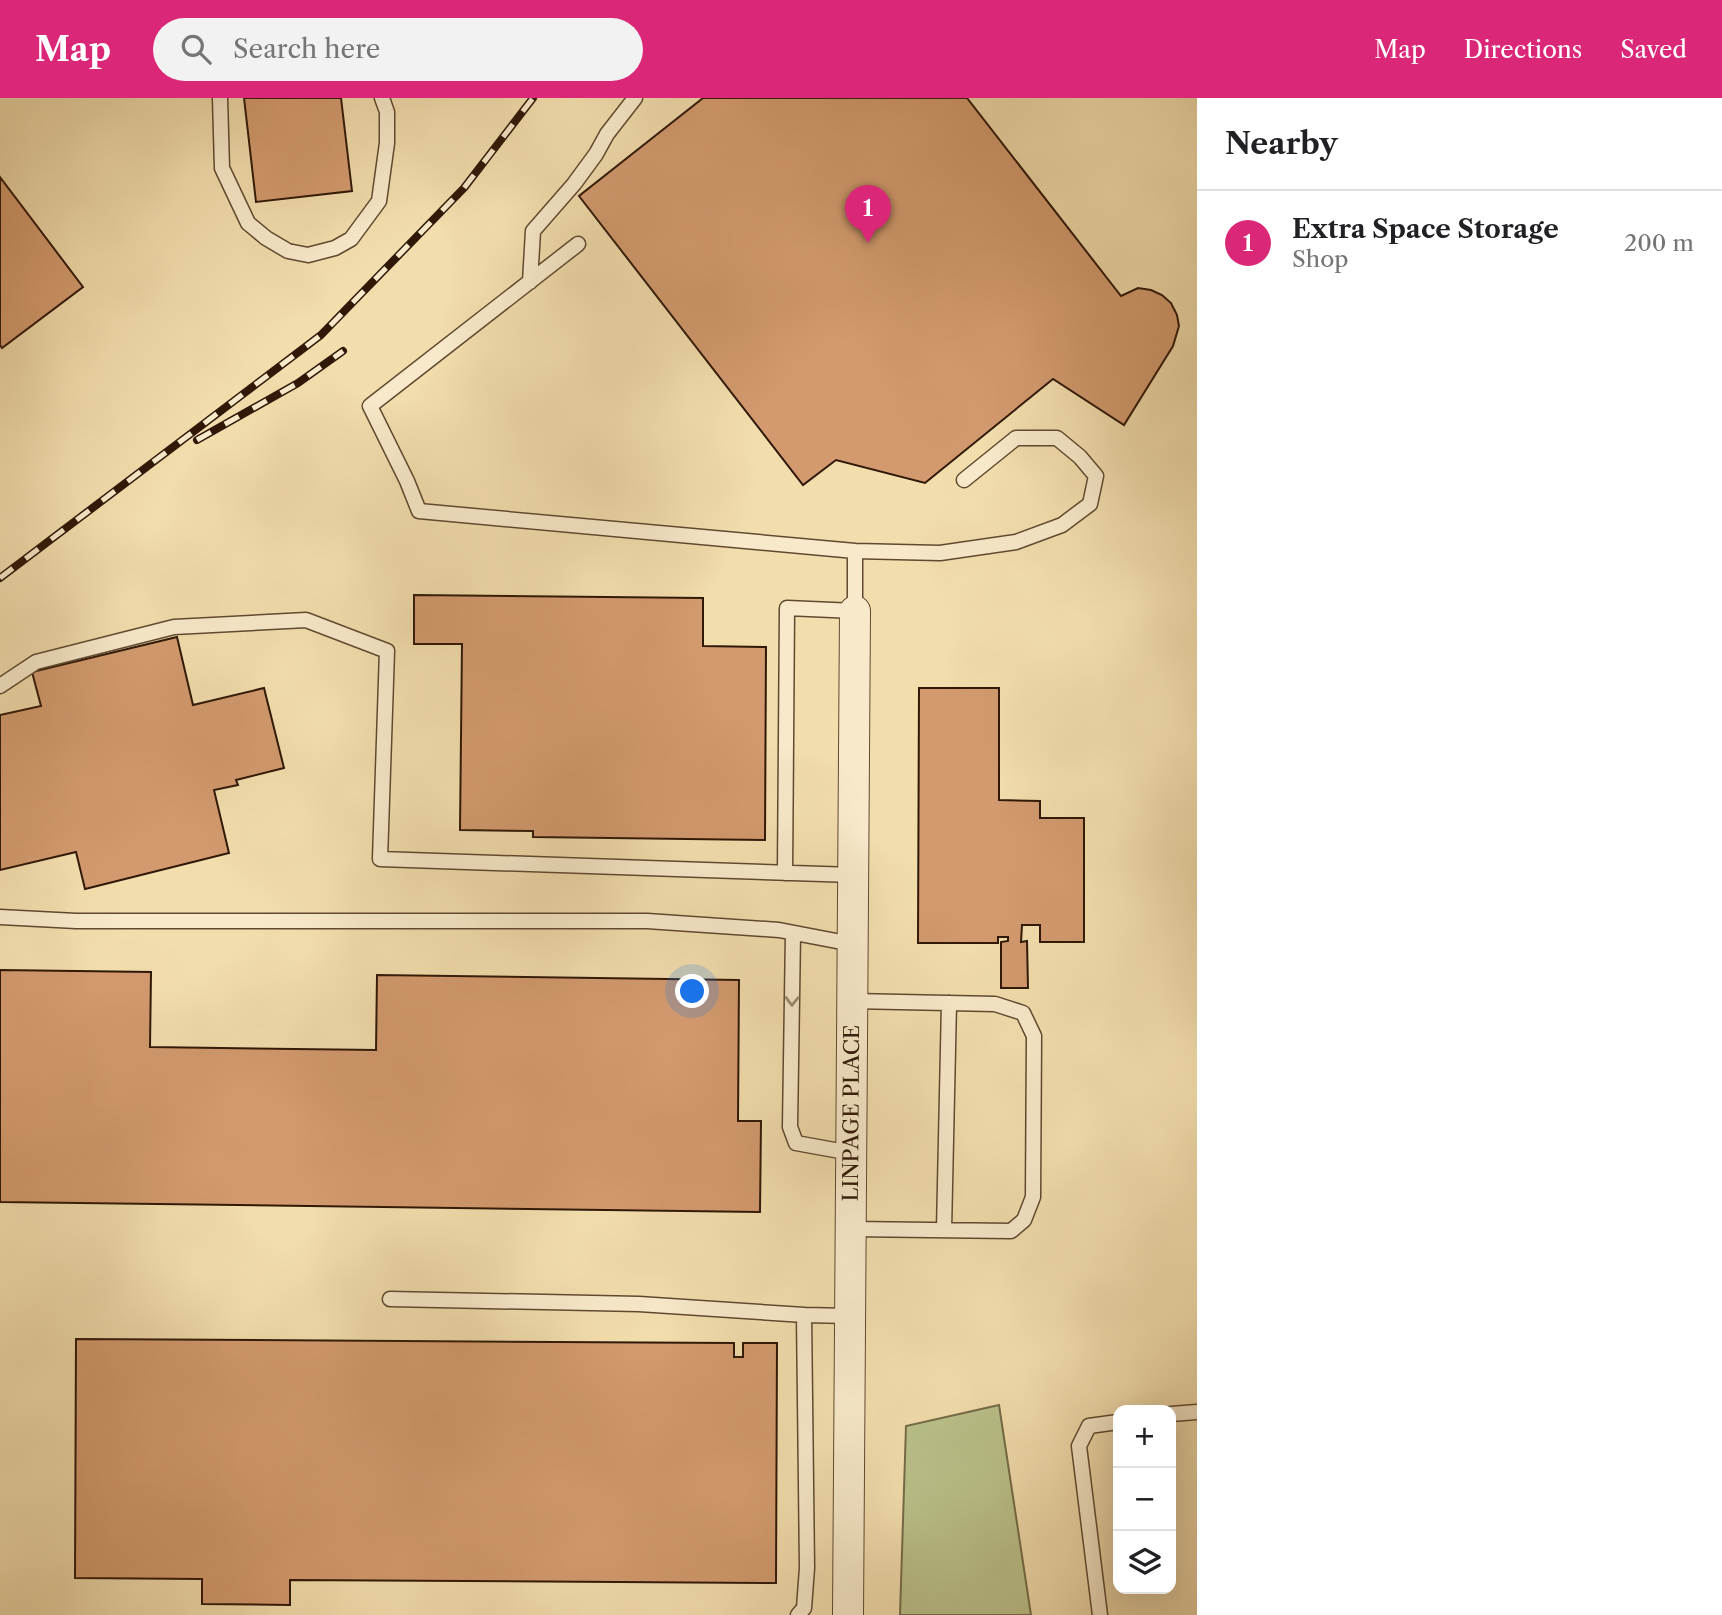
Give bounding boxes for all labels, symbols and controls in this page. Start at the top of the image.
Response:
search box [153,18,643,81]
text: Map [35,29,111,70]
icon: search [177,30,215,68]
text: Search here [233,33,380,65]
text: Map [1374,35,1426,64]
text: Directions [1464,35,1582,64]
text: Saved [1620,35,1687,64]
text: Nearby [1225,125,1338,162]
pin: 1 [845,185,891,243]
text: Extra Space Storage [1292,213,1559,245]
text: 1 [1243,229,1253,257]
text: 200 m [1624,229,1694,257]
text: Shop [1292,245,1348,273]
your location [675,974,709,1008]
one-way arrow [784,996,800,1007]
street label: LINPAGE PLACE [838,1025,864,1202]
map controls [1113,1405,1176,1594]
button: + [1113,1405,1176,1468]
button: − [1113,1468,1176,1531]
button: layers [1113,1531,1176,1594]

